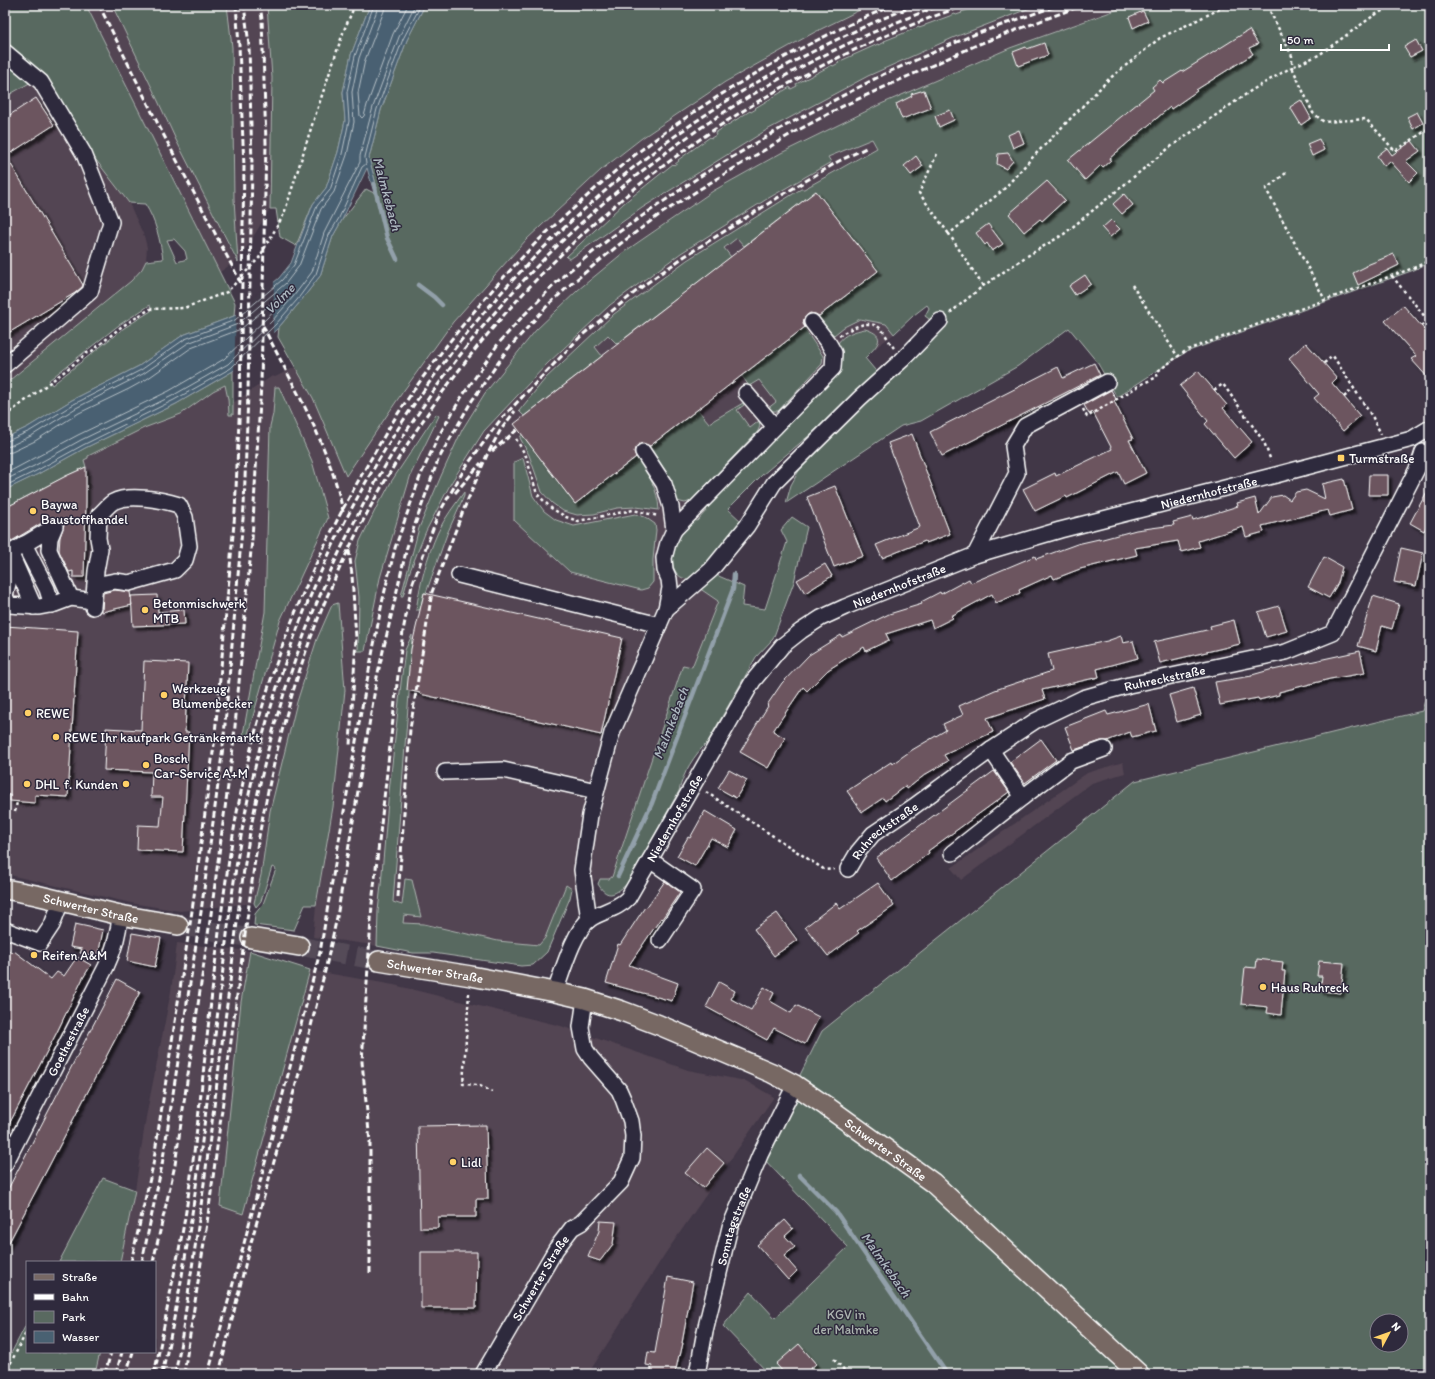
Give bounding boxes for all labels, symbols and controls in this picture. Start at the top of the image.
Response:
scale bar [1281,26,1389,52]
text: 50 m [1287,33,1313,47]
water label: Malmkebach [369,155,405,233]
water label: Volme [261,279,300,318]
place label: Turmstraße [1349,451,1414,466]
marker: Turmstraße [1336,453,1346,463]
street label: Niedernhofstraße [1159,473,1259,512]
place label: Baywa Baustoffhandel [41,497,128,527]
marker: Baywa Baustoffhandel [28,506,38,516]
street label: Niedernhofstraße [850,560,948,611]
place label: Betonmischwerk MTB [153,596,246,626]
marker: Betonmischwerk MTB [140,605,150,615]
street label: Ruhreckstraße [1122,662,1207,694]
place label: Werkzeug Blumenbecker [172,681,253,711]
water label: Malmkebach [649,684,693,761]
marker: Werkzeug Blumenbecker [159,690,169,700]
place label: REWE [36,706,69,721]
marker: REWE [23,708,33,718]
place label: REWE Ihr kaufpark Getränkemarkt [64,730,260,745]
marker: REWE Ihr kaufpark Getränkemarkt [51,732,61,742]
place label: Bosch Car-Service A+M [154,751,248,781]
marker: Bosch Car-Service A+M [141,760,151,770]
street label: Niedernhofstraße [643,771,705,864]
place label: DHL [35,777,60,792]
place label: f. Kunden [64,777,119,792]
marker: DHL [22,779,32,789]
marker: f. Kunden [121,779,131,789]
street label: Ruhreckstraße [848,799,921,862]
street label: Schwerter Straße [42,889,140,926]
place label: Reifen A&M [42,948,107,963]
marker: Reifen A&M [29,950,39,960]
street label: Schwerter Straße [386,955,485,986]
place label: Haus Ruhreck [1271,980,1349,995]
marker: Haus Ruhreck [1258,982,1268,992]
street label: Goethestraße [44,1004,92,1079]
street label: Schwerter Straße [842,1115,930,1184]
place label: Lidl [461,1155,482,1170]
marker: Lidl [448,1157,458,1167]
street label: Sonntagstraße [714,1184,754,1267]
water label: Malmkebach [857,1229,915,1301]
street label: Schwerter Straße [508,1232,572,1323]
legend [26,1261,156,1353]
text: Straße [62,1270,97,1284]
text: Bahn [62,1290,89,1304]
park label: KGV in der Malmke [813,1307,879,1337]
text: Park [62,1310,86,1324]
north arrow [1369,1313,1409,1353]
text: N [1389,1320,1404,1334]
text: Wasser [62,1330,99,1344]

